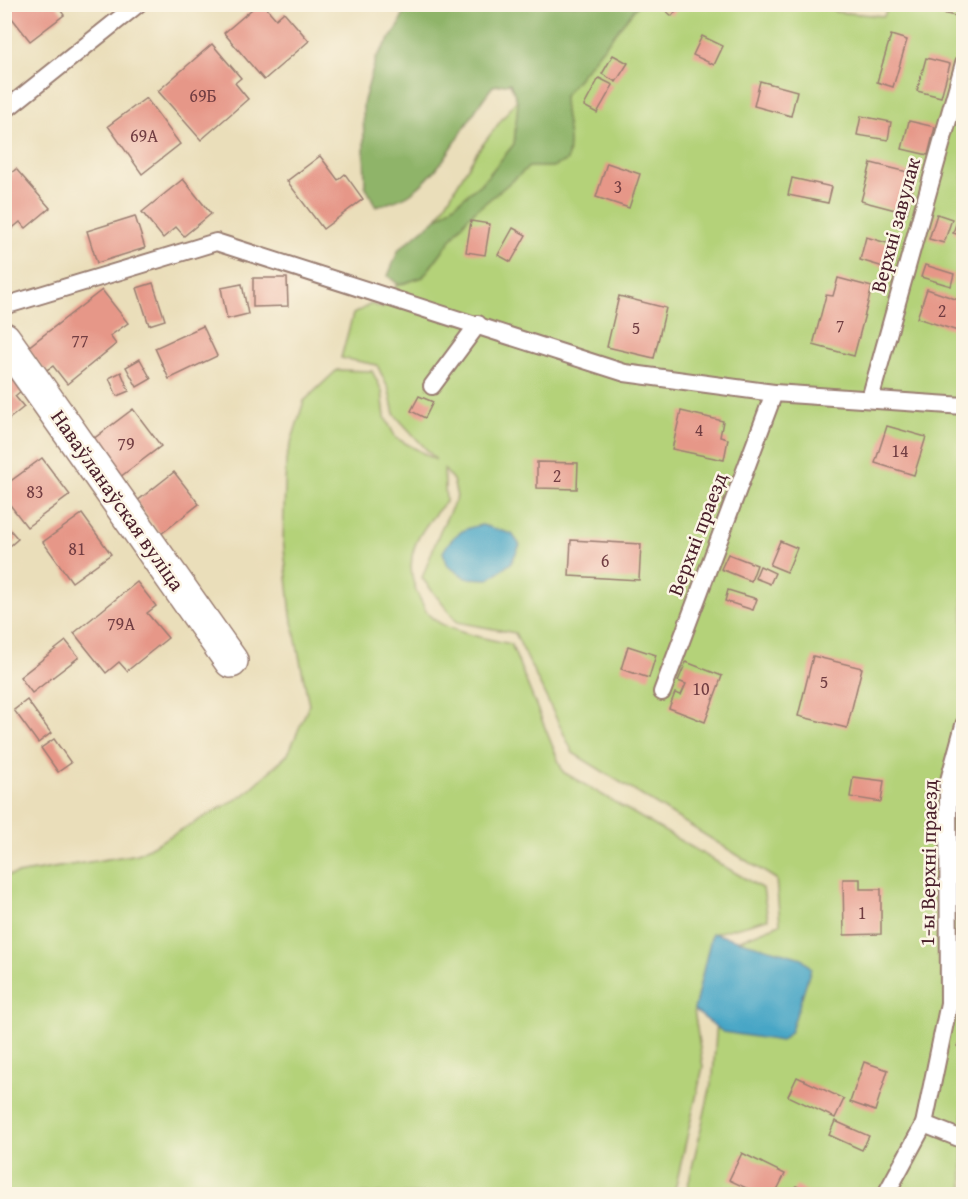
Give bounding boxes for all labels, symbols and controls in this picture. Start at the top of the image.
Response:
house number: 69Б [189,82,217,109]
house number: 69А [130,122,158,149]
street label: Верхні завулак [862,154,928,296]
house number: 3 [614,173,622,200]
house number: 2 [938,297,946,324]
house number: 7 [836,312,844,339]
house number: 5 [632,314,640,341]
house number: 77 [71,327,89,354]
street label: Наваўланаўская вуліца [44,403,192,597]
house number: 4 [695,416,703,443]
house number: 79 [117,430,135,457]
house number: 14 [891,437,909,464]
house number: 2 [553,462,561,489]
street label: Верхні праезд [659,467,735,600]
house number: 83 [26,478,44,505]
house number: 81 [68,535,86,562]
house number: 6 [601,547,609,574]
house number: 79А [107,610,135,637]
house number: 5 [820,668,828,695]
house number: 10 [692,675,710,702]
street label: 1-ы Верхні праезд [911,779,945,947]
house number: 1 [858,899,866,926]

